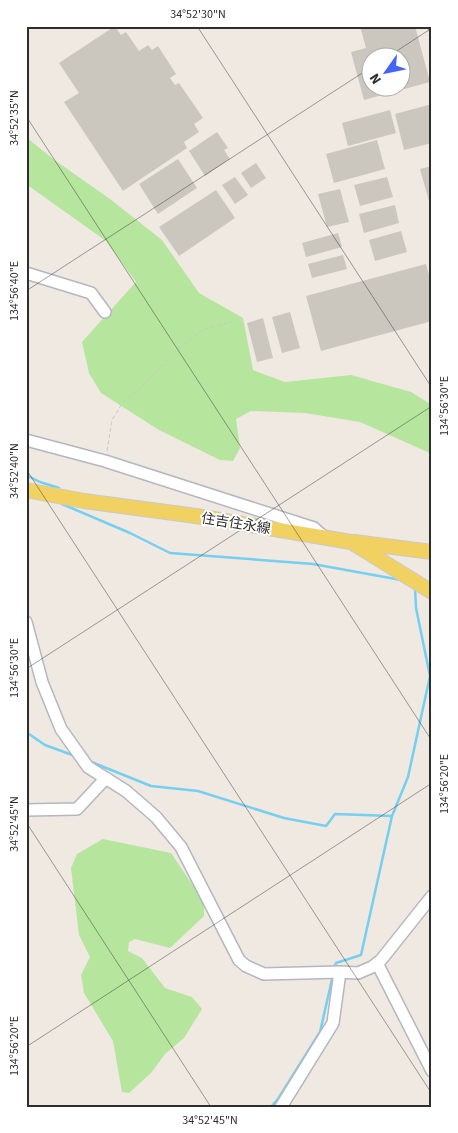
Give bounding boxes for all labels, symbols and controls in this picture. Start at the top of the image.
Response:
text: 34°52'30"N [170,6,226,23]
north arrow [360,48,410,98]
text: N [365,69,387,88]
text: 34°52'35"N [6,90,23,146]
text: 134°56'40"E [6,261,23,321]
text: 134°56'30"E [436,376,453,436]
text: 34°52'40"N [6,443,23,499]
street label: 住吉住永線 [200,509,272,539]
text: 134°56'30"E [6,638,23,698]
text: 134°56'20"E [436,754,453,814]
text: 34°52'45"N [6,796,23,852]
text: 134°56'20"E [6,1016,23,1076]
text: 34°52'45"N [182,1112,238,1129]

